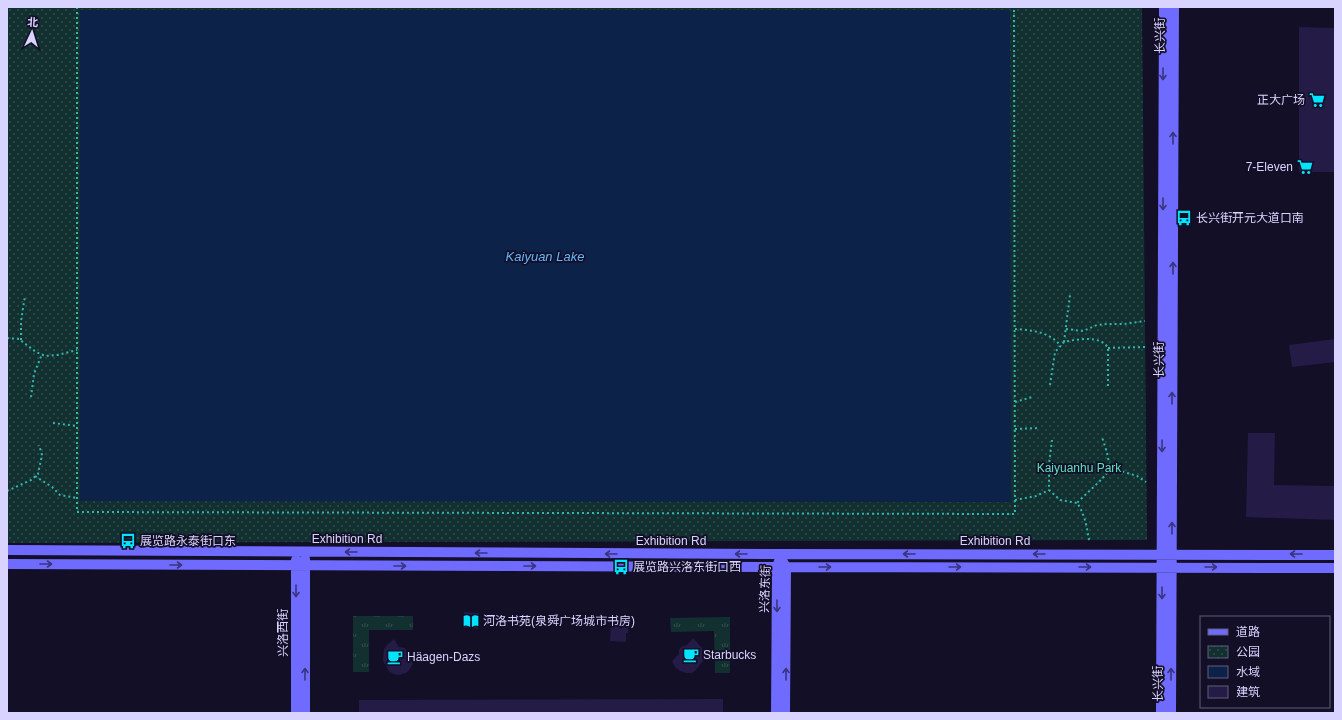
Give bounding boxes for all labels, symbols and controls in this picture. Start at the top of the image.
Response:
north arrow [12,12,52,52]
text: 北 [27,16,39,28]
street label: 长兴街 [1153,18,1167,54]
one-way arrow [1159,67,1167,80]
supermarket icon: 正大广场 [1308,91,1326,109]
place label: 正大广场 [1257,93,1305,107]
one-way arrow [1169,132,1177,145]
supermarket icon: 7-Eleven [1296,158,1314,176]
place label: 7-Eleven [1246,160,1293,174]
one-way arrow [1159,197,1167,210]
bus stop icon: 长兴街开元大道口南 [1175,209,1193,227]
place label: 长兴街开元大道口南 [1196,211,1304,225]
water label: Kaiyuan Lake [506,249,584,264]
one-way arrow [1169,262,1177,275]
street label: 长兴街 [1152,342,1166,378]
one-way arrow [1168,392,1176,405]
one-way arrow [1158,439,1166,452]
park label: Kaiyuanhu Park [1037,461,1122,475]
one-way arrow [1168,522,1176,535]
bus stop icon: 展览路永泰街口东 [119,532,137,550]
street label: Exhibition Rd [312,532,382,546]
place label: 展览路永泰街口东 [140,534,236,548]
street label: Exhibition Rd [636,534,706,548]
street label: Exhibition Rd [960,534,1030,548]
one-way arrow [345,548,358,556]
one-way arrow [475,549,488,557]
one-way arrow [605,550,618,558]
one-way arrow [735,550,748,558]
one-way arrow [903,550,916,558]
one-way arrow [1033,550,1046,558]
one-way arrow [1290,550,1303,558]
bus stop icon: 展览路兴洛东街口西 [612,558,630,576]
one-way arrow [39,560,52,568]
place label: 展览路兴洛东街口西 [633,560,741,574]
one-way arrow [169,561,182,569]
one-way arrow [393,562,406,570]
one-way arrow [523,562,536,570]
one-way arrow [818,563,831,571]
one-way arrow [948,563,961,571]
one-way arrow [1078,563,1091,571]
one-way arrow [1204,563,1217,571]
street label: 兴洛东街 [757,565,773,613]
one-way arrow [292,584,300,597]
one-way arrow [1158,586,1166,599]
one-way arrow [773,599,781,612]
street label: 兴洛西街 [276,609,290,657]
library icon: 河洛书苑(泉舜广场城市书房) [462,612,480,630]
place label: 河洛书苑(泉舜广场城市书房) [483,614,635,628]
legend [1200,616,1330,708]
text: 道路 [1236,625,1260,639]
text: 公园 [1236,645,1260,659]
cafe icon: Starbucks [682,646,700,664]
cafe icon: Häagen-Dazs [386,648,404,666]
place label: Starbucks [703,648,756,662]
place label: Häagen-Dazs [407,650,480,664]
text: 水域 [1236,665,1260,679]
street label: 长兴街 [1151,666,1165,702]
one-way arrow [301,668,309,681]
one-way arrow [782,668,790,681]
one-way arrow [1167,668,1175,681]
text: 建筑 [1236,685,1260,699]

